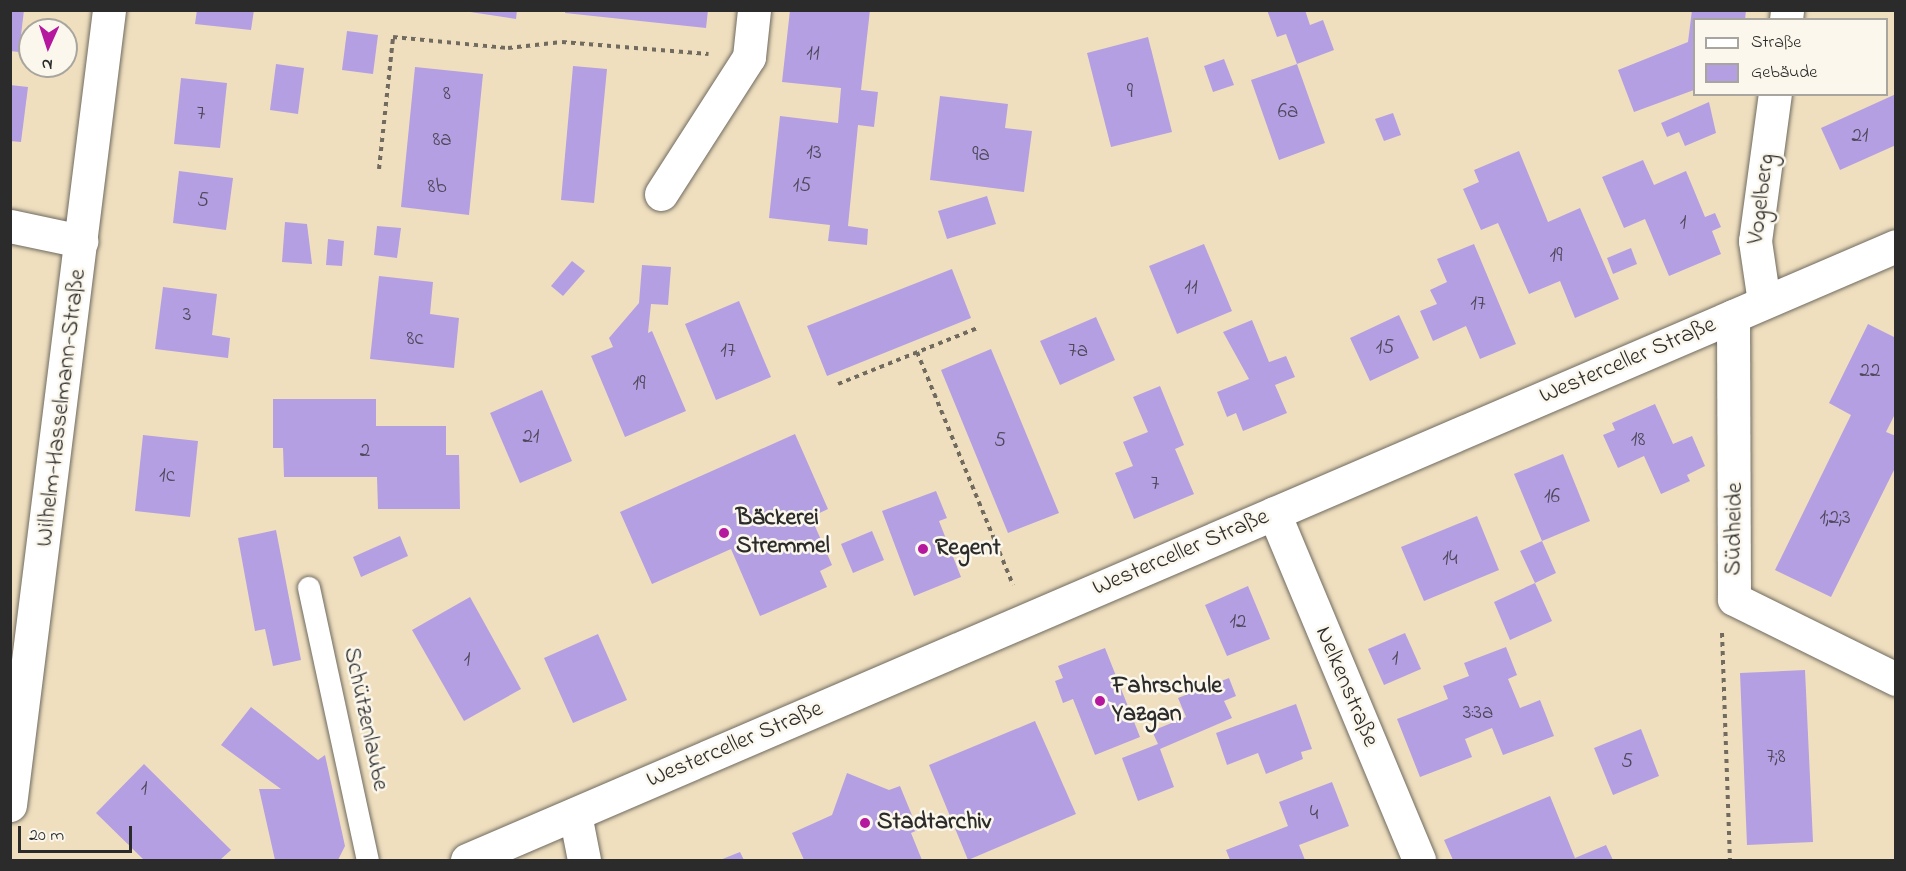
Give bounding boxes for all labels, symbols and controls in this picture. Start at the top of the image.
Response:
north arrow [18,18,78,78]
legend [1693,18,1888,96]
text: Straße [1751,30,1801,56]
house number: 11 [806,41,820,67]
text: N [41,52,53,76]
text: Gebäude [1751,60,1817,86]
house number: 9 [1127,79,1133,105]
house number: 8 [443,81,451,107]
house number: 6a [1278,99,1298,125]
house number: 7 [197,101,205,127]
house number: 21 [1851,123,1869,149]
house number: 8a [432,127,452,153]
house number: 13 [806,140,822,166]
house number: 9a [972,142,990,168]
street label: Vogelberg [1742,152,1782,246]
house number: 15 [793,173,811,199]
house number: 8b [428,174,446,200]
house number: 5 [197,188,209,214]
house number: 1 [1680,210,1686,236]
house number: 19 [1550,243,1562,269]
street label: Wilhelm-Hasselmann-Straße [31,268,93,548]
house number: 11 [1184,275,1198,301]
house number: 17 [1470,291,1486,317]
house number: 3 [183,302,191,328]
street label: Westerceller Straße [1536,311,1720,411]
house number: 8c [406,326,424,352]
house number: 15 [1376,335,1394,361]
house number: 17 [720,338,736,364]
house number: 7a [1068,338,1088,364]
house number: 22 [1860,358,1880,384]
house number: 19 [633,371,645,397]
house number: 21 [522,424,540,450]
house number: 18 [1631,427,1645,453]
house number: 5 [994,428,1006,454]
house number: 2 [360,438,370,464]
house number: 1c [159,463,175,489]
house number: 7 [1151,471,1159,497]
street label: Südheide [1720,482,1750,576]
house number: 16 [1544,484,1560,510]
street label: Westerceller Straße [1089,503,1273,603]
place label: Bäckerei Stremmel [736,505,830,561]
house number: 1;2;3 [1819,505,1851,531]
marker: Bäckerei Stremmel [717,526,731,540]
place label: Regent [935,535,1000,563]
marker: Regent [916,542,930,556]
house number: 14 [1442,546,1458,572]
house number: 12 [1229,609,1247,635]
street label: Nelkenstraße [1308,622,1384,752]
street label: Schützenlaube [336,645,394,793]
house number: 1 [1392,646,1398,672]
house number: 1 [464,647,470,673]
place label: Fahrschule Yazgan [1112,673,1222,729]
marker: Fahrschule Yazgan [1093,694,1107,708]
street label: Westerceller Straße [643,695,827,795]
house number: 3:3a [1463,700,1493,726]
house number: 7;8 [1766,744,1786,770]
house number: 5 [1621,749,1633,775]
house number: 1 [141,776,147,802]
house number: 4 [1310,801,1318,827]
place label: Stadtarchiv [877,809,991,837]
scale bar [21,814,135,852]
marker: Stadtarchiv [858,816,872,830]
text: 20 m [29,823,64,849]

